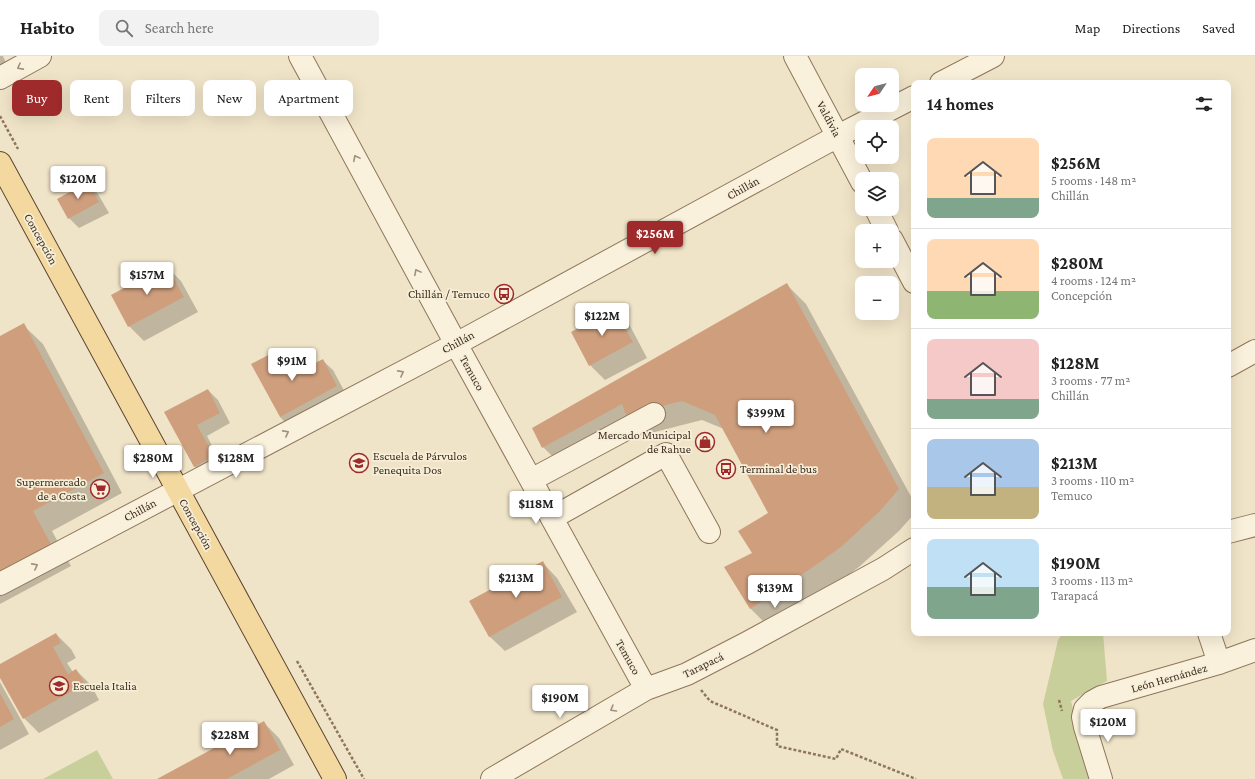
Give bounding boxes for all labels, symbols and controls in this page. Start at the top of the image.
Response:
search box [99,10,379,46]
text: Habito [20,17,75,38]
icon: search [113,17,135,39]
text: Search here [145,20,214,36]
text: Map [1075,20,1100,36]
text: Directions [1122,20,1180,36]
text: Saved [1202,20,1235,36]
one-way arrow [17,62,24,69]
north arrow [855,68,899,112]
map controls [855,68,899,320]
chip: Buy [12,80,62,116]
chip: Rent [70,80,123,116]
chip: Filters [131,80,195,116]
chip: New [203,80,256,116]
chip: Apartment [264,80,353,116]
icon: filters [1193,93,1215,115]
text: 14 homes [927,95,994,114]
street label: Valdivia [814,99,844,140]
button: locate [855,120,899,164]
icon: home [959,154,1007,202]
text: $256M [1051,154,1101,173]
one-way arrow [353,155,360,162]
pin: $120M [50,166,106,200]
text: $120M [59,171,97,186]
button: layers [855,172,899,216]
street label: Chillán [724,173,762,203]
text: 5 rooms · 148 m² [1051,173,1136,188]
text: Chillán [1051,188,1089,203]
street label: Concepción [21,211,61,268]
pin: $256M [627,221,683,255]
button: + [855,224,899,268]
text: $256M [636,226,674,241]
text: $280M [1051,254,1103,273]
icon: home [959,255,1007,303]
pin: $157M [119,262,175,296]
text: $157M [129,267,165,282]
one-way arrow [415,269,422,277]
text: 4 rooms · 124 m² [1051,273,1136,288]
button: − [855,276,899,320]
bus stop icon: Chillán / Temuco [493,283,515,305]
place label: Chillán / Temuco [408,287,490,301]
text: Concepción [1051,288,1112,303]
pin: $122M [574,303,630,337]
text: $122M [584,308,620,323]
street label: Chillán [439,327,477,356]
pin: $91M [268,348,316,382]
text: $91M [277,353,307,368]
street label: Temuco [457,353,487,393]
text: $128M [1051,354,1099,373]
icon: home [959,355,1007,403]
one-way arrow [397,370,404,377]
text: 3 rooms · 77 m² [1051,373,1130,388]
text: Chillán [1051,388,1089,403]
pin: $399M [738,400,794,434]
text: $399M [747,405,785,420]
place label: Mercado Municipal de Rahue [598,428,691,456]
one-way arrow [282,430,289,438]
shop icon: Mercado Municipal de Rahue [694,431,716,453]
pin: $280M [125,445,181,479]
pin: $128M [208,445,264,479]
place label: Escuela de Párvulos Penequita Dos [373,449,467,477]
text: $280M [133,450,173,465]
text: $128M [218,450,254,465]
school or university icon: Escuela de Párvulos Penequita Dos [348,452,370,474]
text: $213M [1051,454,1098,473]
icon: home [959,455,1007,503]
bus stop icon: Terminal de bus [715,458,737,480]
place label: Terminal de bus [740,462,817,476]
text: 3 rooms · 110 m² [1051,473,1134,488]
place label: Supermercado de a Costa [16,475,86,503]
supermarket icon: Supermercado de a Costa [89,478,111,500]
text: Temuco [1051,488,1092,503]
pin: $118M [508,491,564,525]
street label: Chillán [121,495,159,524]
street label: Concepción [176,496,216,553]
text: $118M [518,496,554,511]
text: $190M [1051,554,1100,573]
icon: home [959,555,1007,603]
one-way arrow [30,563,38,570]
pin: $213M [488,565,544,599]
text: $213M [498,570,534,585]
text: 3 rooms · 113 m² [1051,573,1133,588]
pin: $139M [747,575,803,609]
text: $139M [757,580,793,595]
text: Tarapacá [1051,588,1098,603]
street label: Temuco [613,637,643,677]
street label: Tarapacá [680,649,726,681]
street label: León Hernández [1129,660,1209,696]
school or university icon: Escuela Italia [48,675,70,697]
place label: Escuela Italia [73,679,137,693]
pin: $190M [532,685,588,719]
text: $190M [541,690,579,705]
one-way arrow [609,704,617,711]
pin: $120M [1080,709,1136,743]
text: $120M [1089,714,1127,729]
pin: $228M [202,722,258,756]
text: $228M [211,727,249,742]

